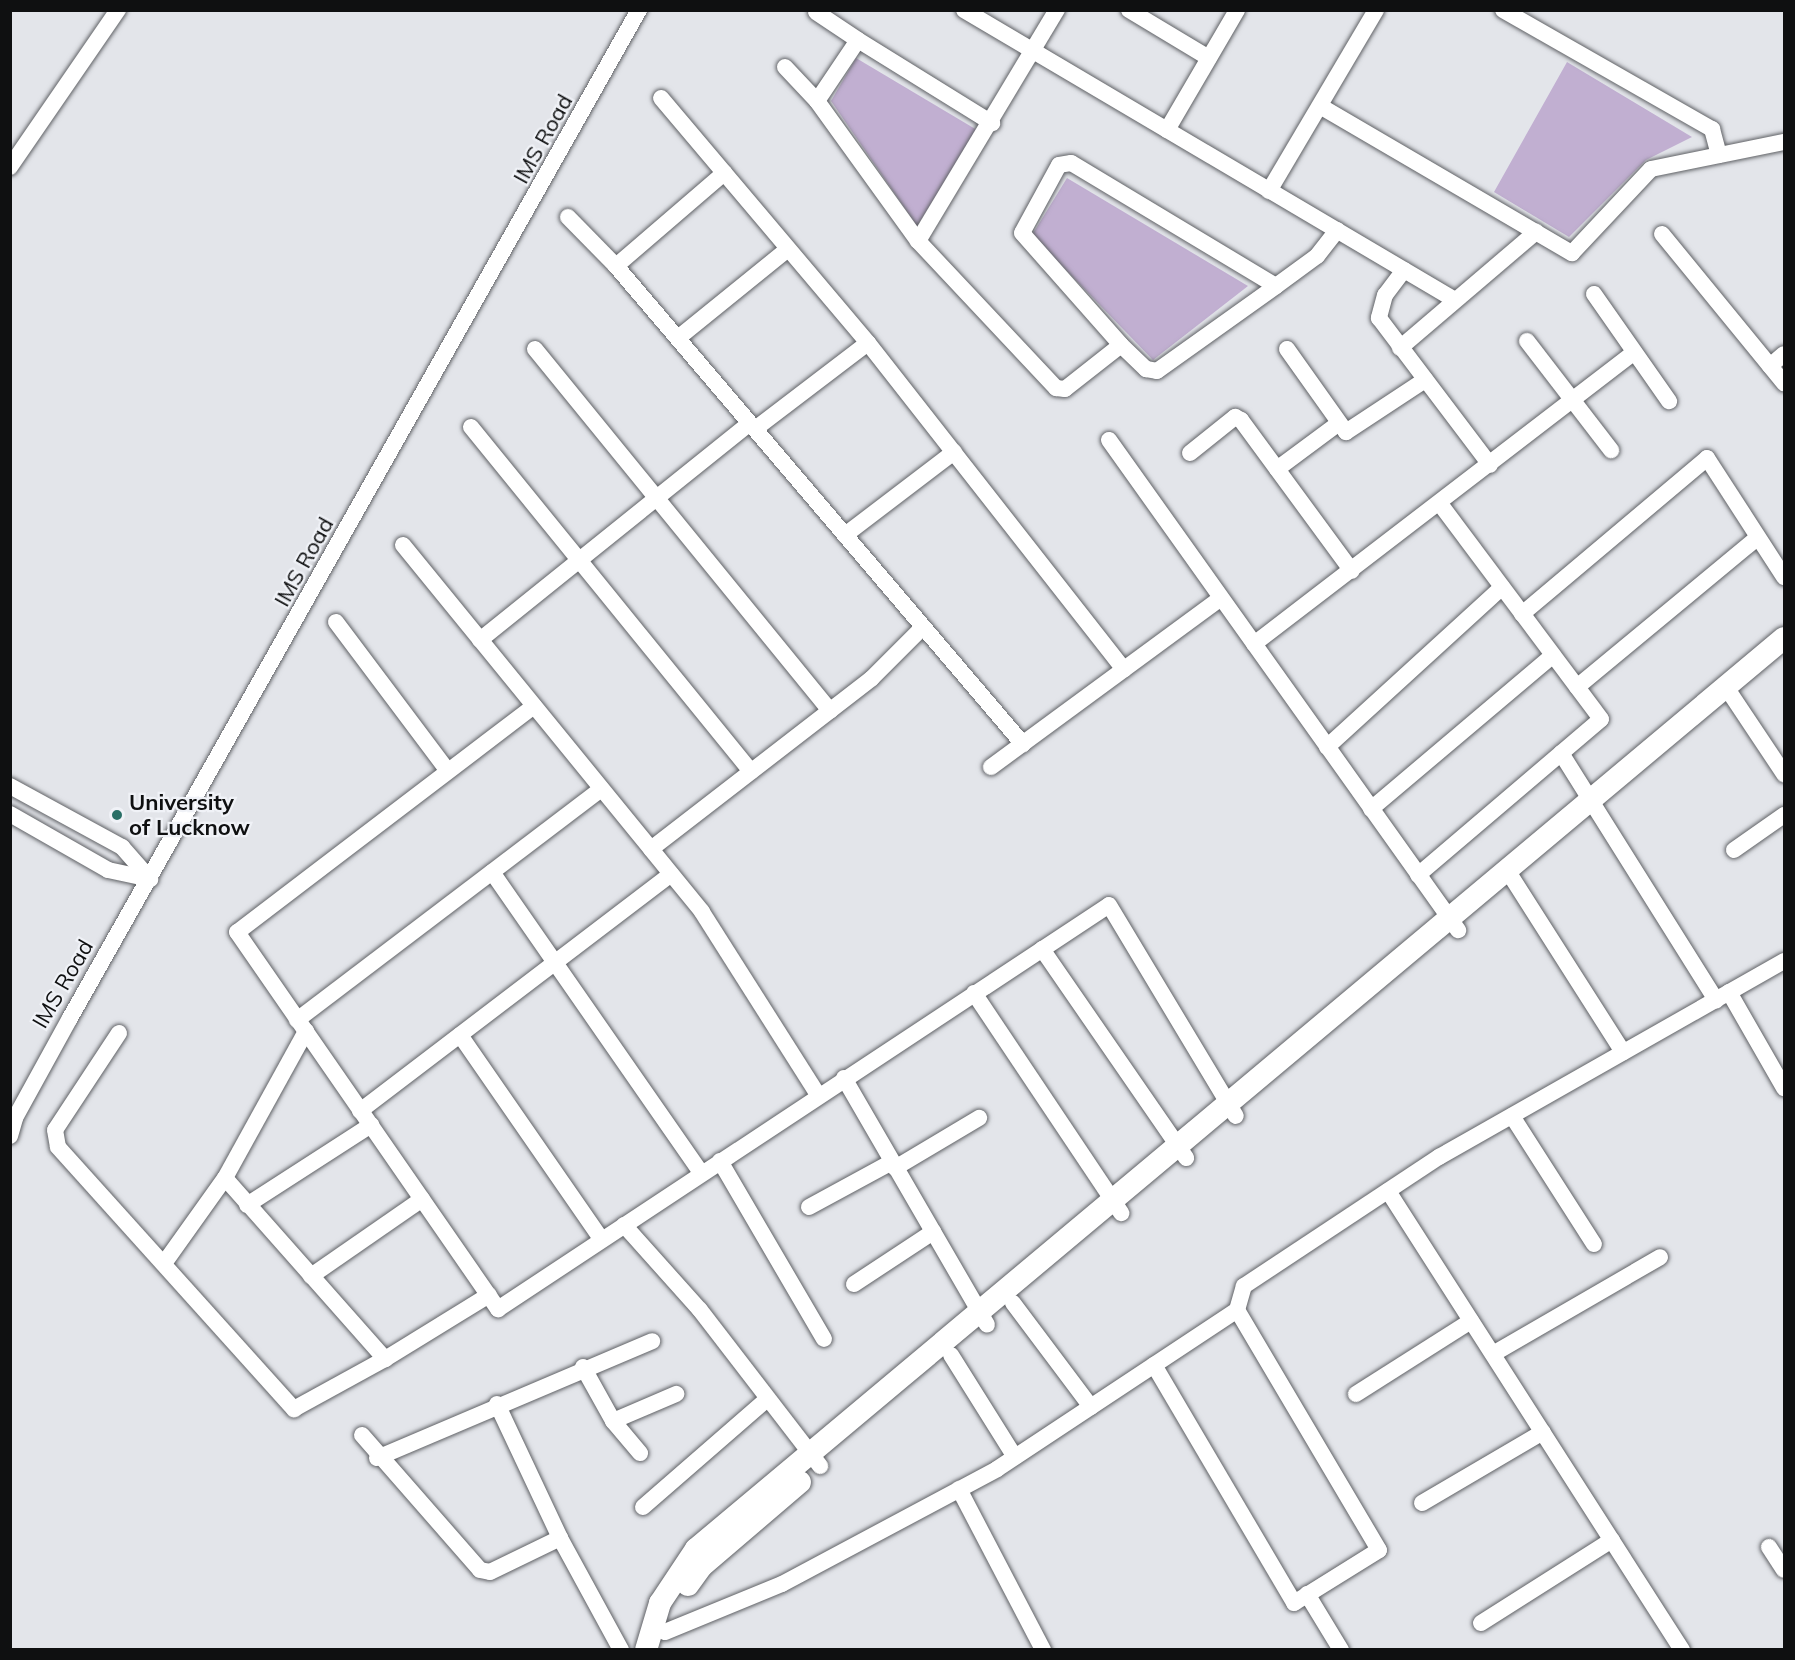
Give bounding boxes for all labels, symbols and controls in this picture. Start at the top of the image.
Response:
street label: IMS Road [508,90,578,188]
street label: IMS Road [269,513,339,611]
place label: University of Lucknow [129,789,250,840]
marker: University of Lucknow [110,808,124,822]
street label: IMS Road [27,935,99,1033]

